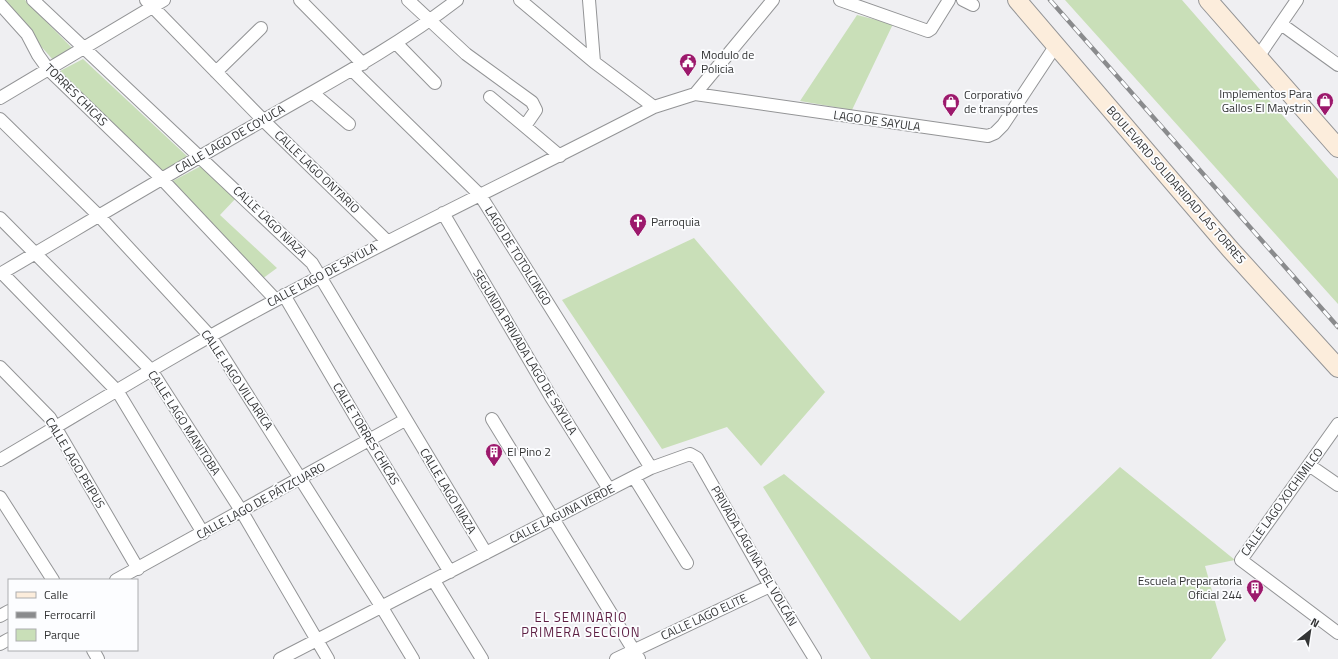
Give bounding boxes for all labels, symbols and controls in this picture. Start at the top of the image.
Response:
place label: Modulo de Policia [701,45,754,78]
public building icon: Modulo de Policia [678,52,698,77]
street label: TORRES CHICAS [41,59,112,130]
place label: Implementos Para Gallos El Maystrin [1219,84,1312,117]
place label: Corporativo de transportes [964,85,1039,118]
shop icon: Implementos Para Gallos El Maystrin [1315,91,1335,116]
shop icon: Corporativo de transportes [941,92,961,117]
street label: CALLE LAGO DE COYUCA [171,99,288,178]
street label: BOULEVARD SOLIDARIDAD LAS TORRES [1102,101,1251,268]
street label: LAGO DE SAYULA [832,105,922,136]
street label: CALLE LAGO ONTARIO [270,126,364,218]
street label: CALLE LAGO NIAZA [229,181,312,262]
street label: LAGO DE TOTOLCINGO [480,202,557,309]
church icon: Parroquia [628,212,648,237]
place label: Parroquia [651,212,700,231]
street label: CALLE LAGO DE SAYULA [263,237,380,312]
street label: SEGUNDA PRIVADA LAGO DE SAYULA [468,265,583,438]
street label: CALLE LAGO VILLARICA [197,326,278,434]
street label: CALLE LAGO MANITOBA [143,366,226,479]
street label: CALLE TORRES CHICAS [328,379,405,489]
street label: CALLE LAGO PEIPUS [41,414,110,512]
building icon: El Pino 2 [484,442,504,467]
place label: El Pino 2 [507,442,551,461]
street label: CALLE LAGO XOCHIMILCO [1236,443,1328,560]
street label: CALLE LAGO NIAZA [415,444,482,537]
street label: CALLE LAGO DE PÁTZCUARO [193,457,329,544]
street label: CALLE LAGUNA VERDE [506,479,618,548]
street label: PRIVADA LAGUNA DEL VOLCÁN [706,482,802,629]
place label: Escuela Preparatoria Oficial 244 [1138,571,1242,604]
building icon: Escuela Preparatoria Oficial 244 [1245,578,1265,603]
legend [8,579,138,651]
text: Calle [44,585,68,604]
street label: CALLE LAGO ELITE [657,588,750,645]
text: Ferrocarril [44,605,96,624]
district label: EL SEMINARIO PRIMERA SECCION [521,607,641,642]
north arrow [1290,611,1330,651]
text: N [1308,614,1322,631]
text: Parque [44,625,80,644]

